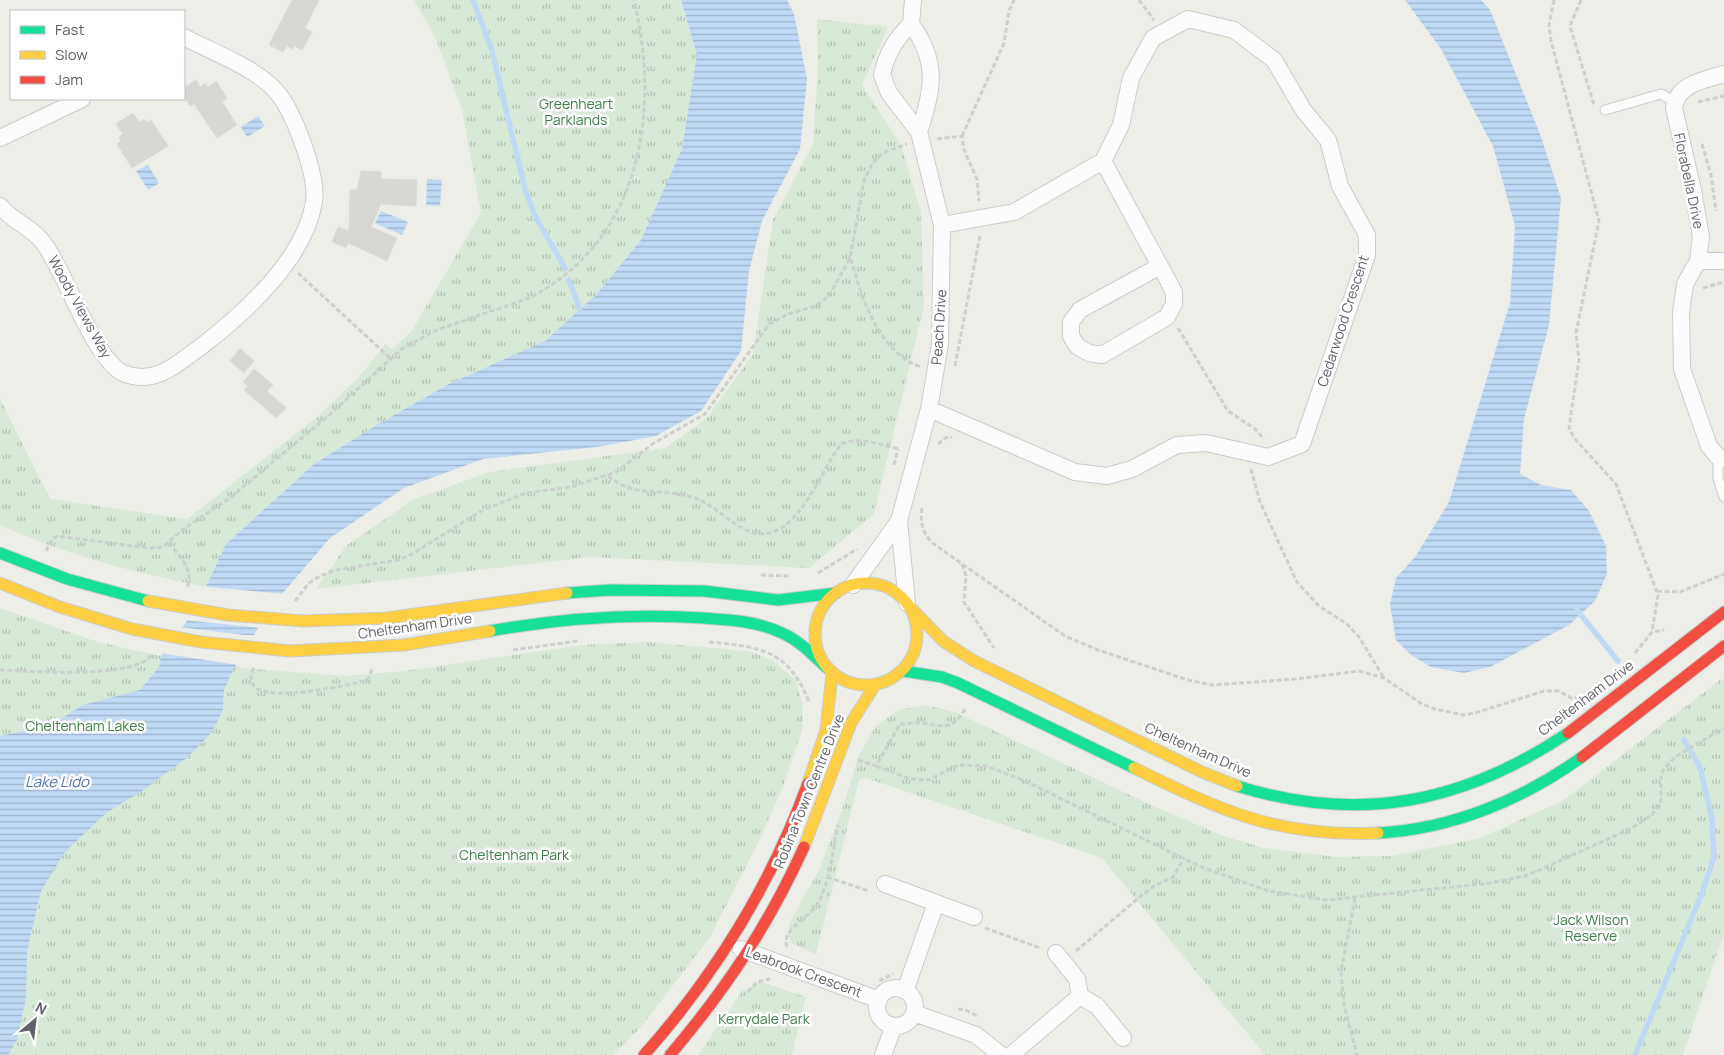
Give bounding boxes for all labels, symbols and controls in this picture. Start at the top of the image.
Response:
legend [10,10,185,100]
text: Fast [55,19,84,40]
text: Slow [55,44,88,65]
text: Jam [55,69,83,90]
park label: Greenheart Parklands [539,94,613,129]
street label: Florabella Drive [1670,131,1709,231]
street label: Woody Views Way [44,252,117,362]
street label: Cedarwood Crescent [1312,252,1373,389]
street label: Peach Drive [926,288,951,365]
street label: Cheltenham Drive [357,608,473,643]
street label: Cheltenham Drive [1534,655,1637,740]
street label: Robina Town Centre Drive [769,711,848,871]
park label: Cheltenham Lakes [25,716,145,735]
street label: Cheltenham Drive [1142,717,1255,782]
water label: Lake Lido [25,771,90,792]
park label: Cheltenham Park [459,845,570,864]
park label: Jack Wilson Reserve [1553,910,1629,945]
street label: Leabrook Crescent [743,942,865,1002]
north arrow [10,995,60,1045]
text: N [32,997,50,1019]
park label: Kerrydale Park [718,1009,811,1028]

